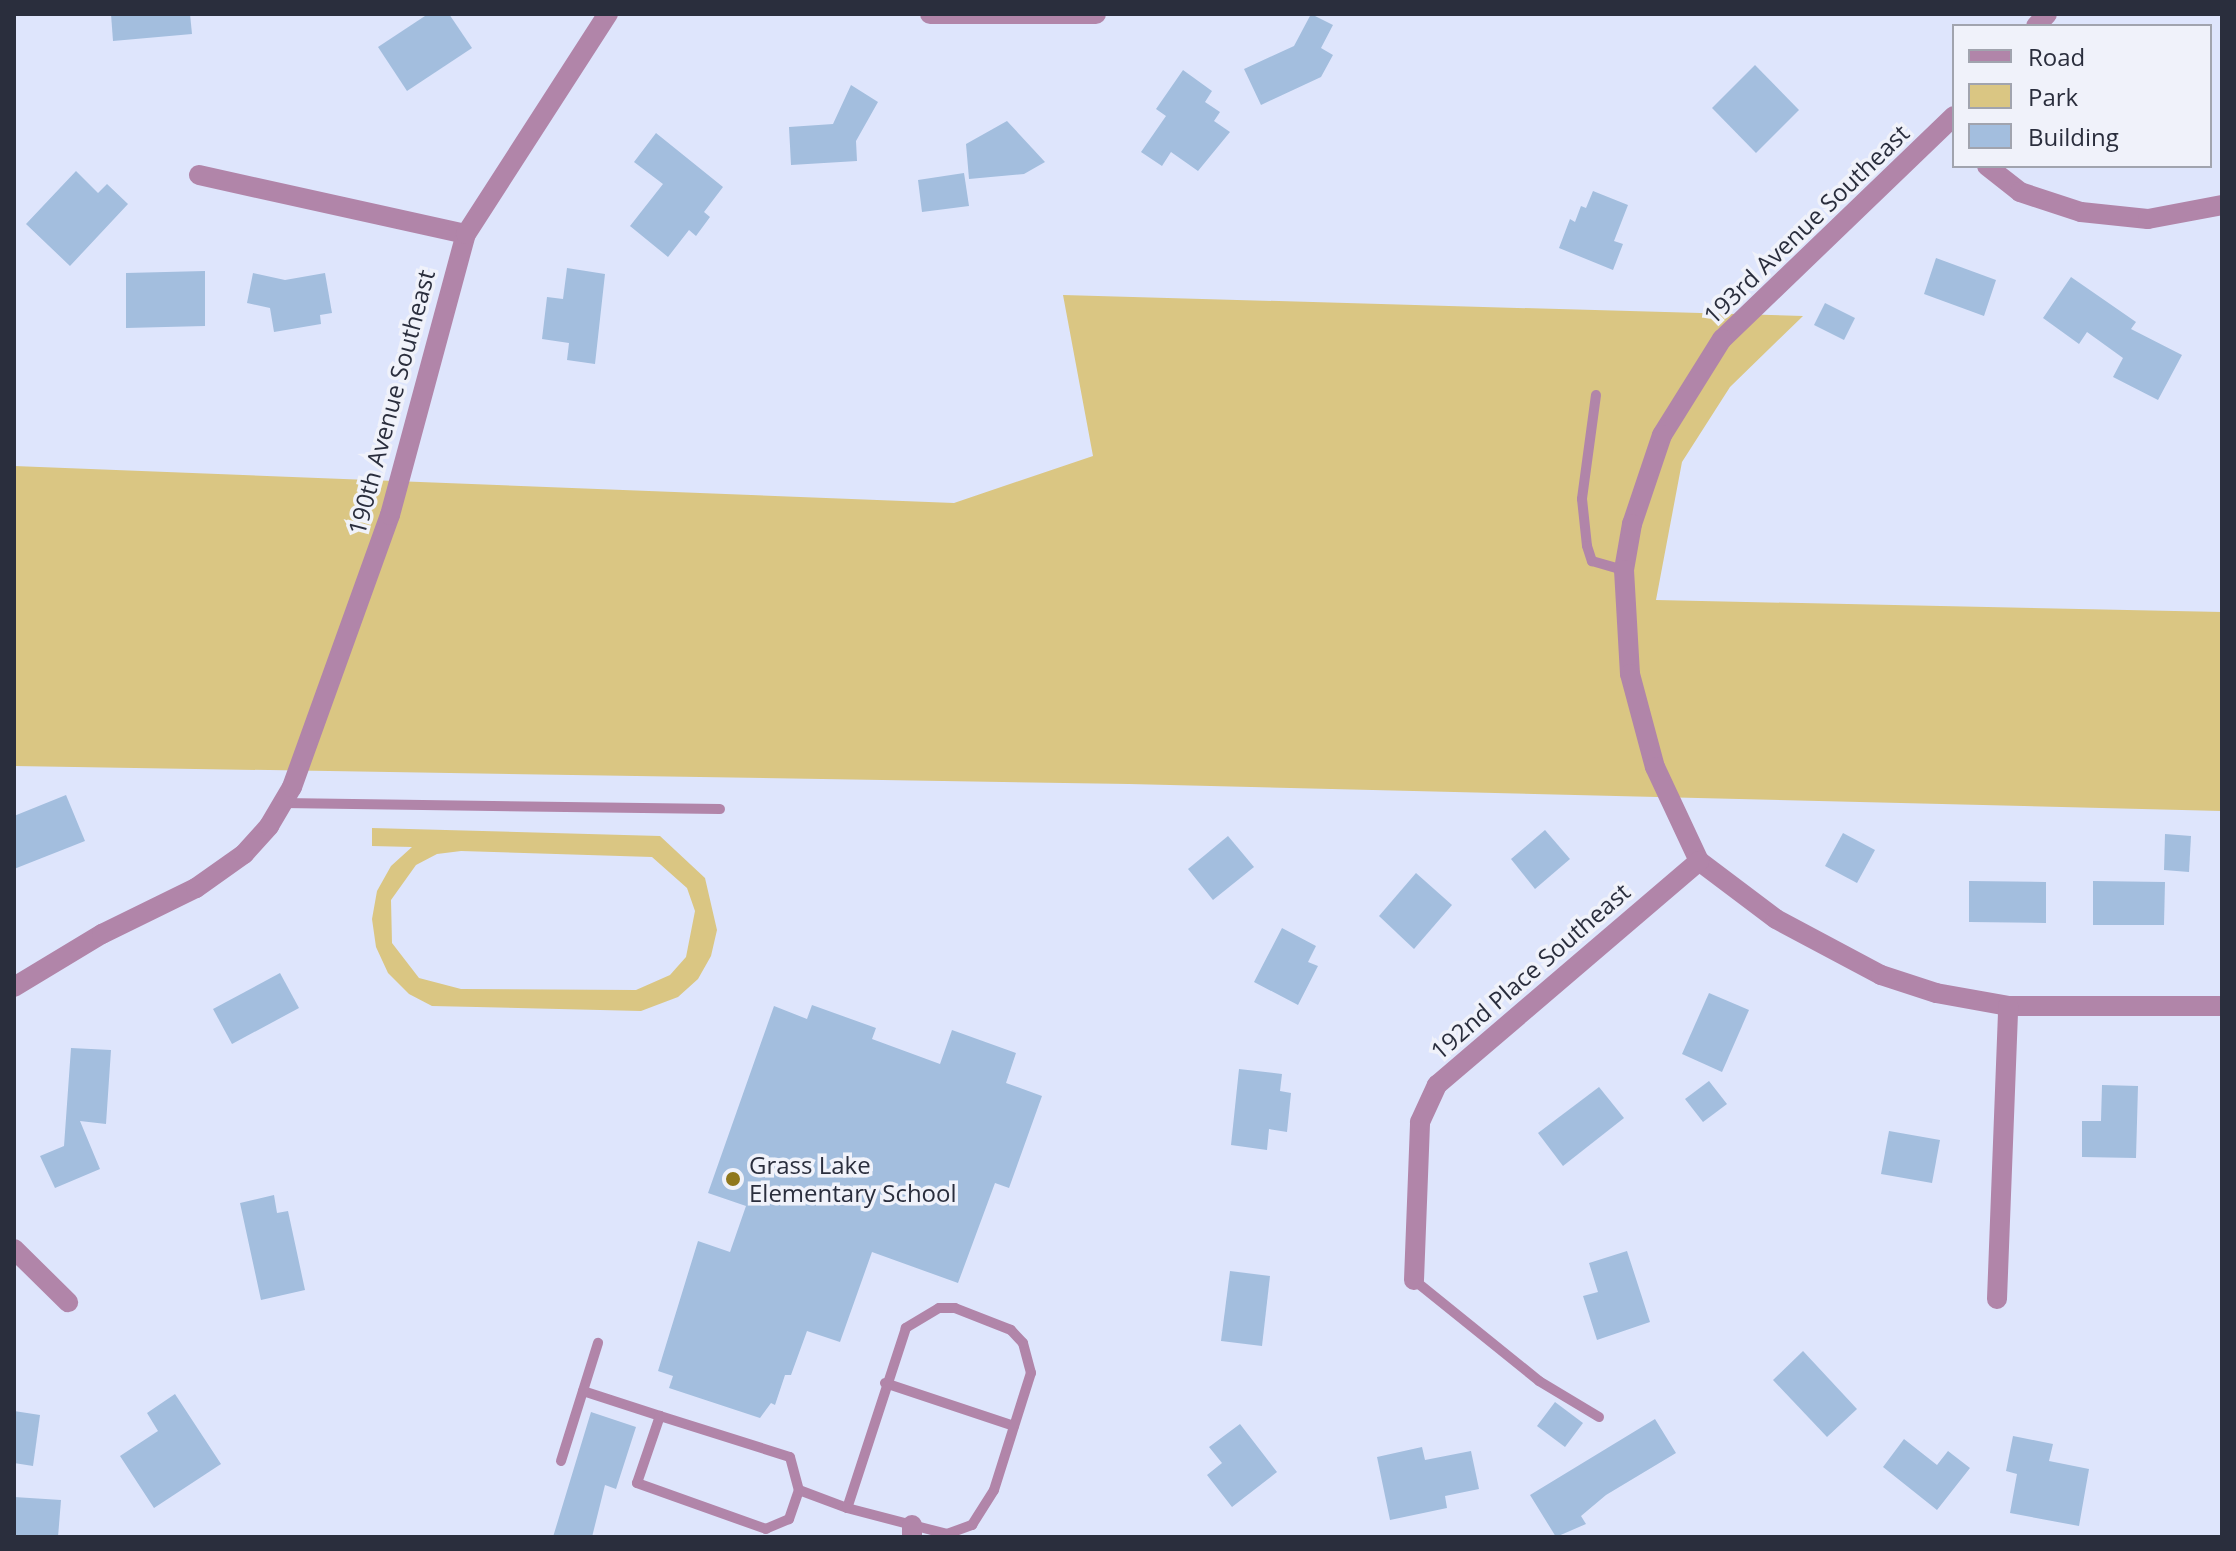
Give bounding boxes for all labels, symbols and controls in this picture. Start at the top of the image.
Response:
legend [1952,24,2212,168]
text: Road [2028,40,2085,73]
text: Park [2028,80,2078,113]
street label: 193rd Avenue Southeast [1697,118,1915,330]
text: Building [2028,120,2119,153]
street label: 190th Avenue Southeast [342,266,440,538]
street label: 192nd Place Southeast [1425,877,1635,1065]
place label: Grass Lake Elementary School [749,1151,957,1207]
marker: Grass Lake Elementary School [724,1170,742,1188]

